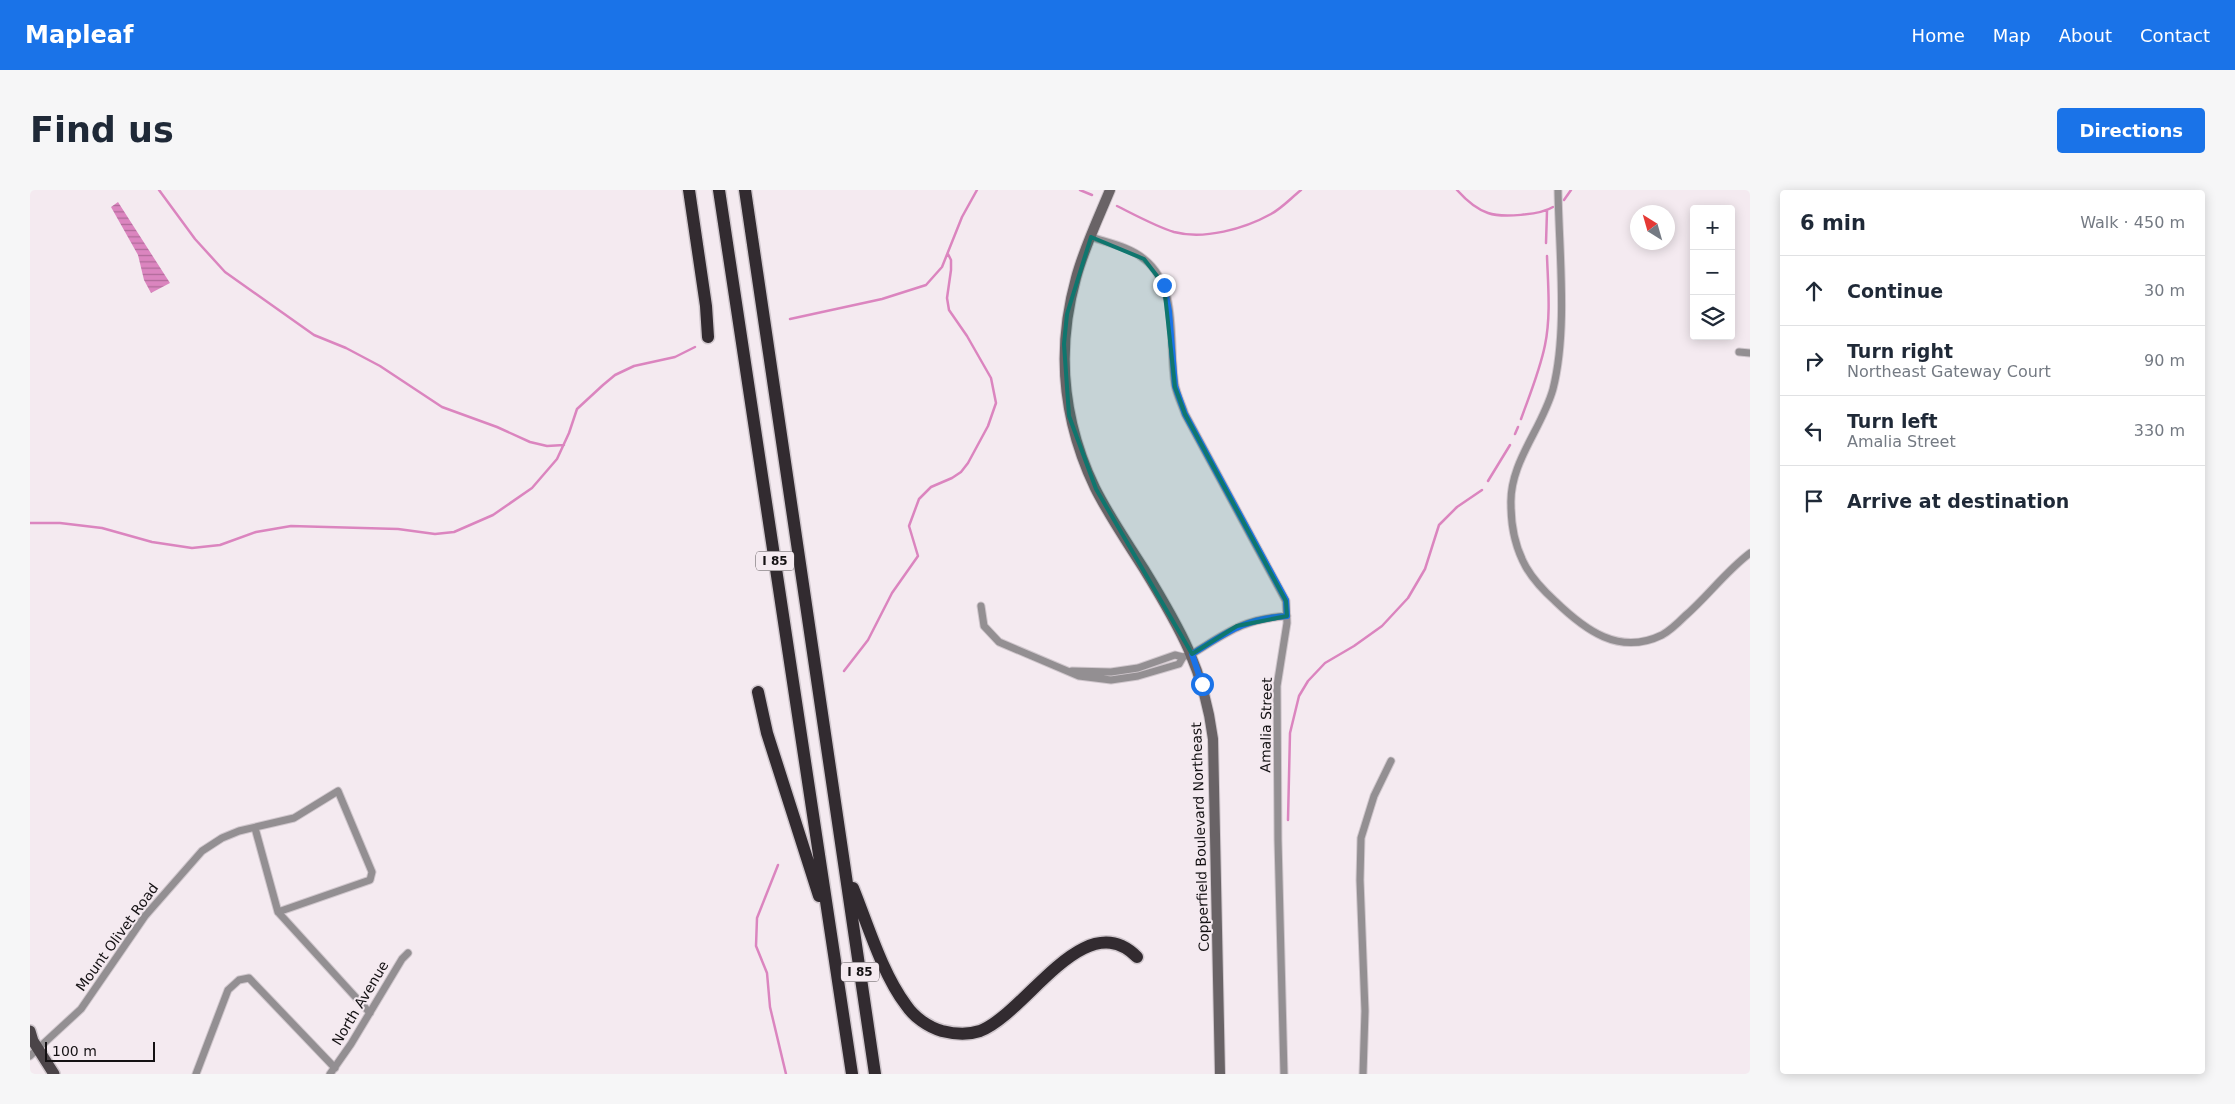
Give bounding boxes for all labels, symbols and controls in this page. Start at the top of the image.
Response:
text: Mapleaf [25,21,133,49]
text: Home [1912,25,1965,46]
text: Map [1993,25,2031,46]
text: About [2059,25,2112,46]
text: Contact [2140,25,2210,46]
button: Directions [2057,108,2205,153]
text: Find us [30,110,174,150]
north arrow [1630,205,1675,250]
map controls [1690,205,1735,340]
button: + [1690,205,1735,250]
text: 6 min [1800,211,1866,235]
text: Walk · 450 m [2080,213,2185,232]
button: − [1690,250,1735,295]
route end [1153,274,1176,297]
icon: ahead [1800,277,1828,305]
text: Continue [1847,280,1943,302]
text: 30 m [2144,281,2185,300]
button: layers [1690,295,1735,340]
text: Turn right [1847,340,1953,362]
icon: right [1800,347,1828,375]
text: 90 m [2144,351,2185,370]
text: Northeast Gateway Court [1847,362,2051,381]
text: Turn left [1847,410,1938,432]
icon: left [1800,417,1828,445]
text: 330 m [2134,421,2185,440]
text: Amalia Street [1847,432,1956,451]
icon: arrive [1800,487,1828,515]
text: Arrive at destination [1847,490,2069,512]
road number: I 85 [756,552,794,571]
route start [1191,673,1214,696]
street label: Amalia Street [1257,677,1275,773]
street label: Copperfield Boulevard Northeast [1188,722,1212,952]
street label: Mount Olivet Road [73,880,161,994]
street label: North Avenue [329,958,391,1048]
road number: I 85 [841,962,879,982]
scale bar [45,1039,155,1062]
text: 100 m [52,1043,97,1059]

